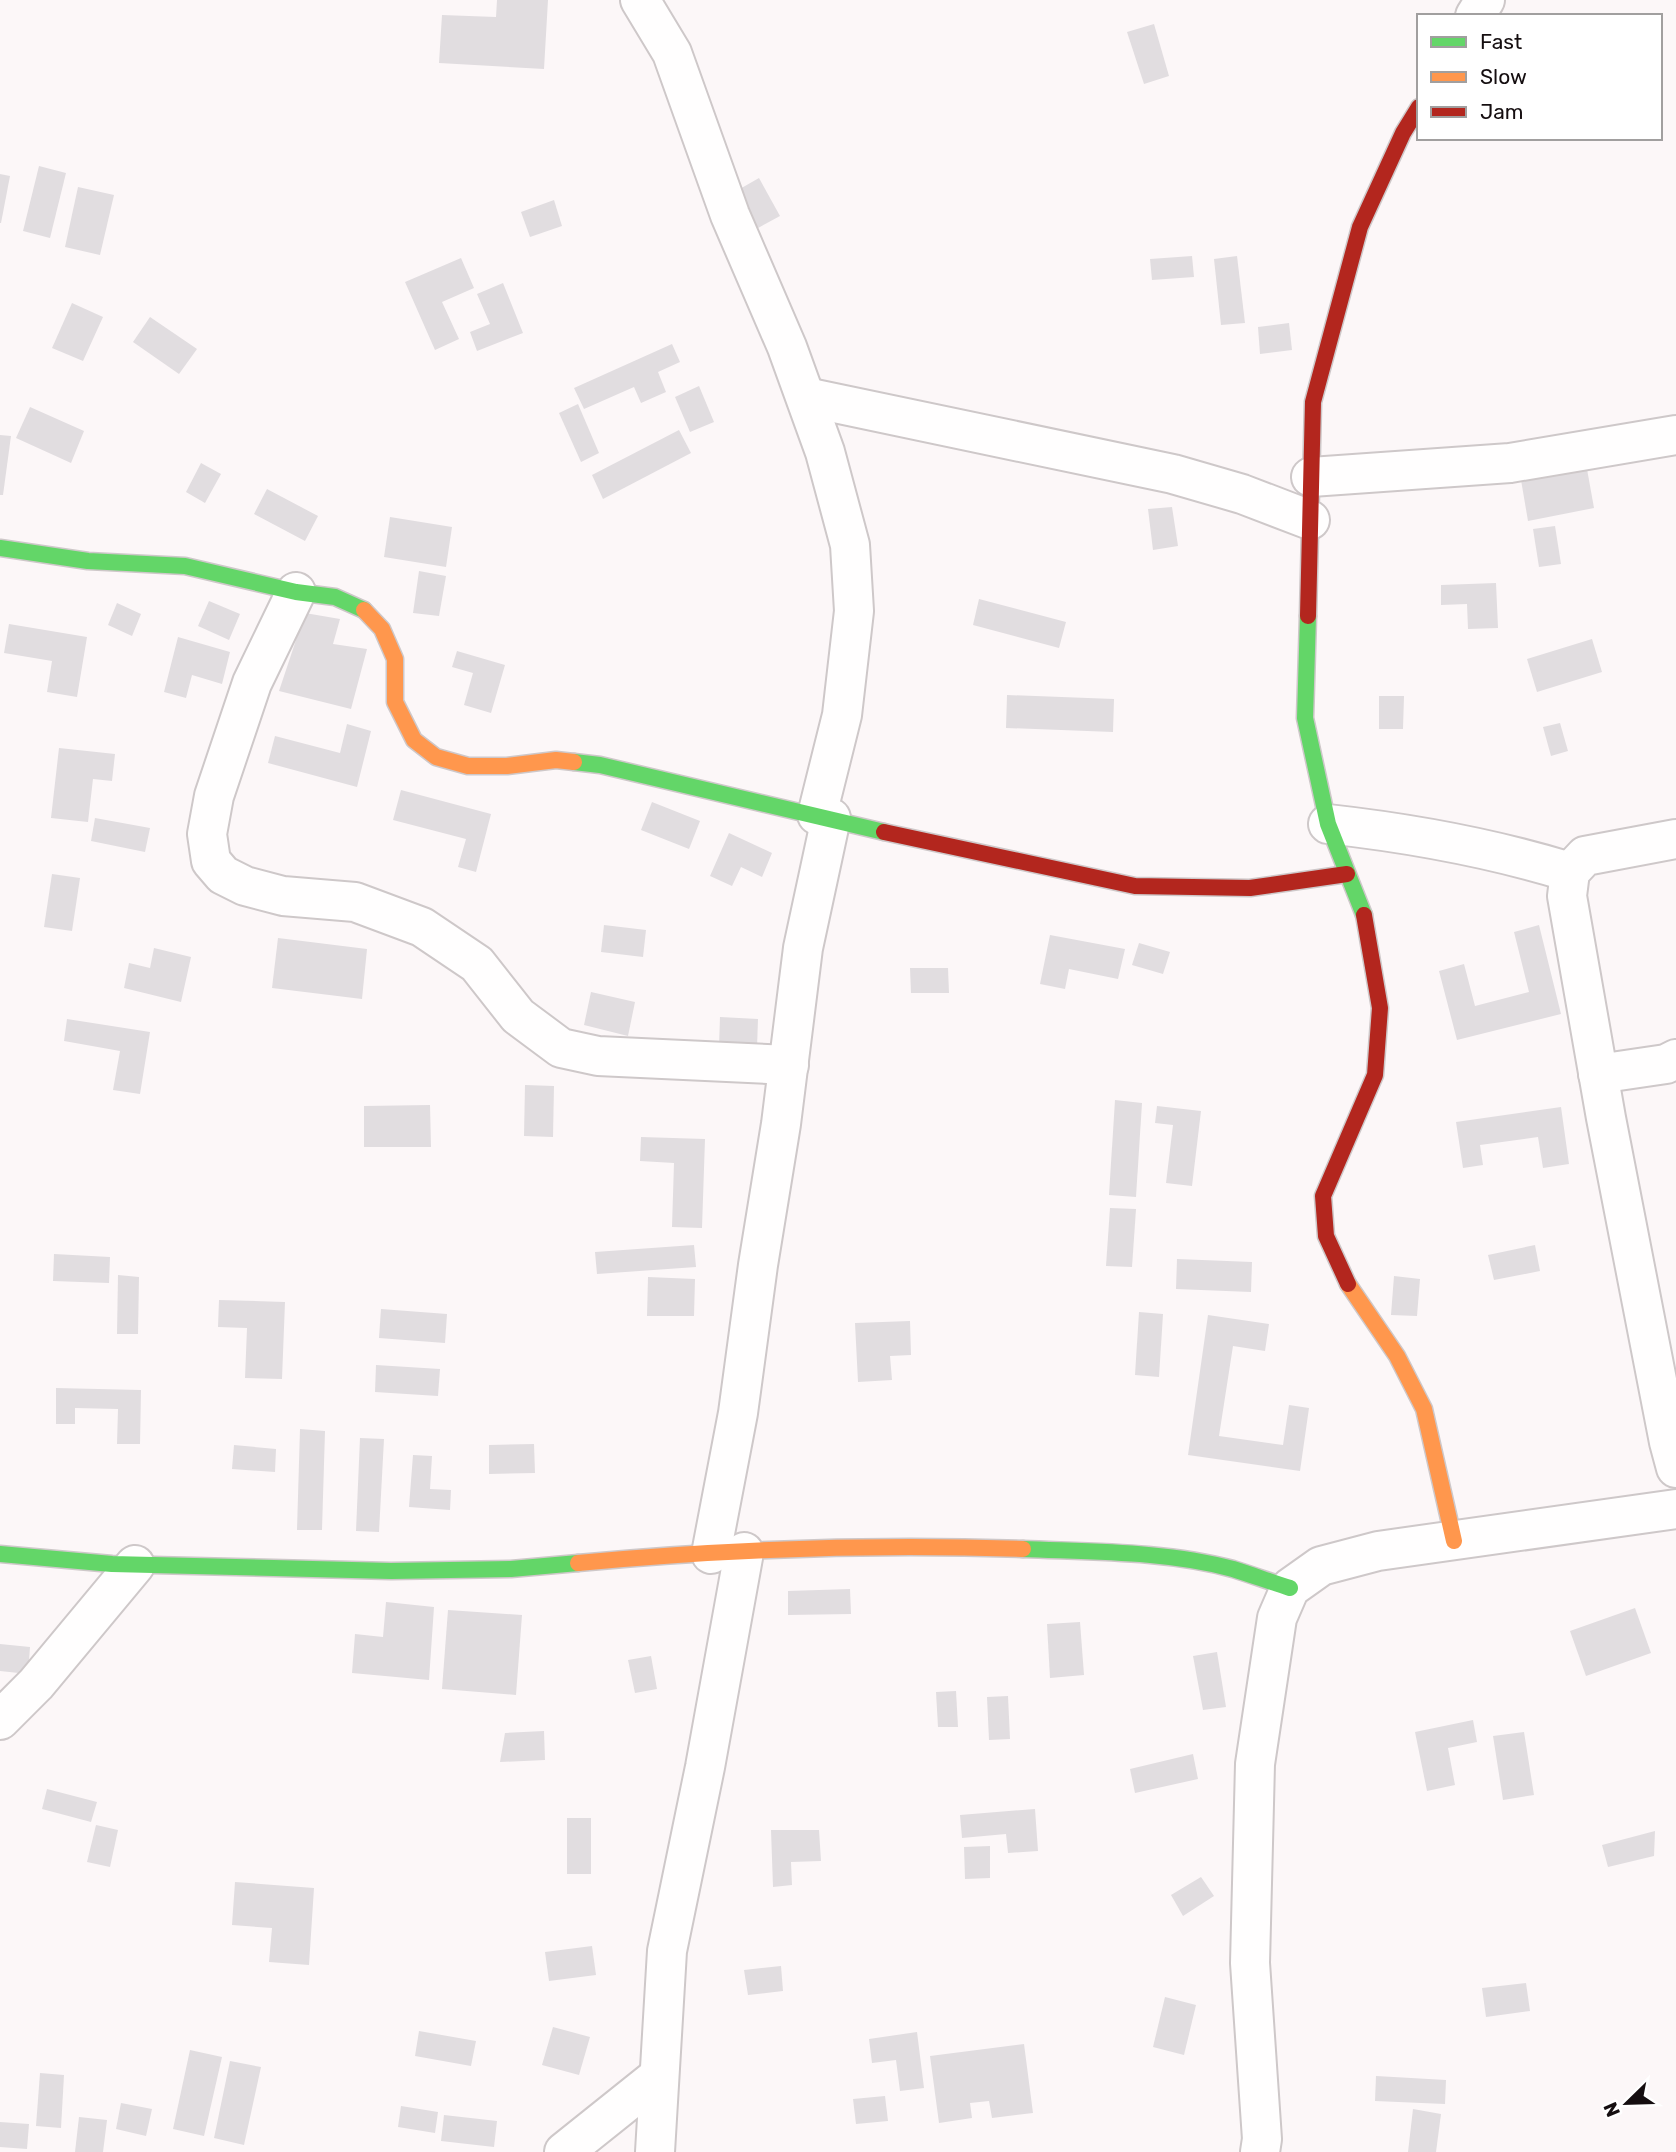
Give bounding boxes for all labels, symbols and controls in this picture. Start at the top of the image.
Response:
legend [1417,14,1662,140]
text: Fast [1480,29,1522,54]
text: Slow [1480,64,1527,89]
text: Jam [1480,99,1524,124]
north arrow [1592,2068,1662,2138]
text: N [1599,2099,1625,2120]

